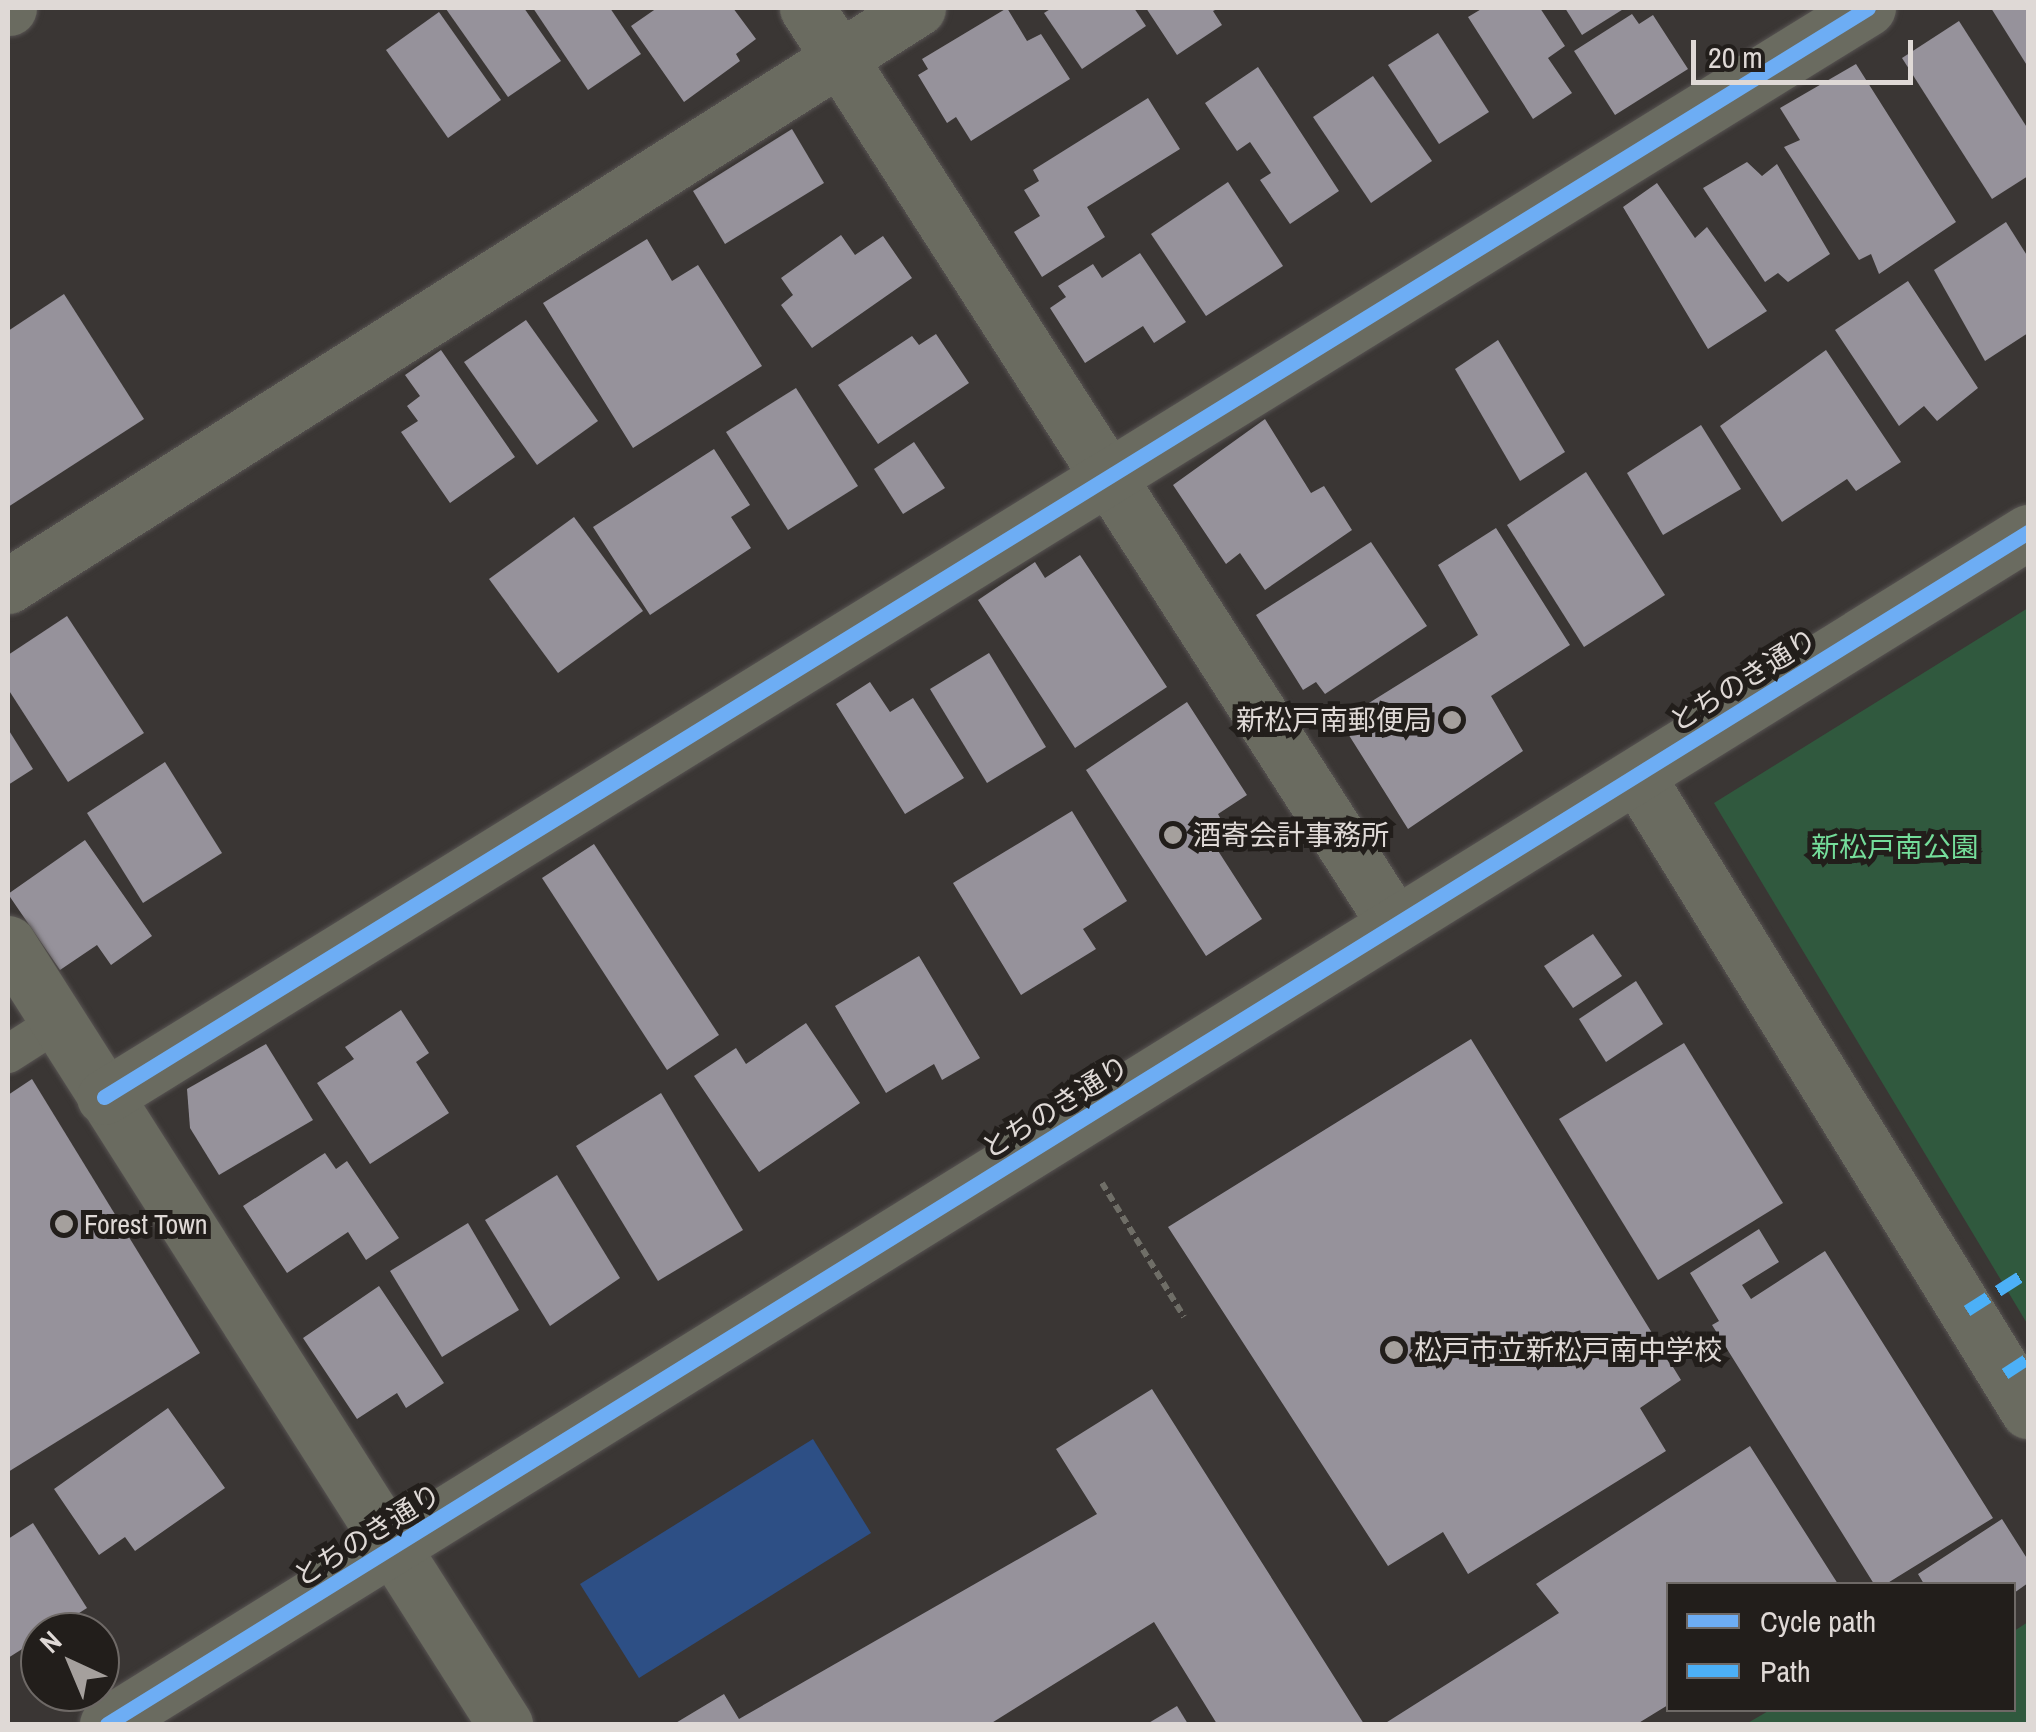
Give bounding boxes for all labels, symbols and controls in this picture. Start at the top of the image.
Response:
scale bar [1696,20,1918,82]
text: 20 m [1708,37,1763,77]
street label: とちのき通り [1663,621,1823,739]
place label: 新松戸南郵便局 [1236,703,1432,737]
marker: 新松戸南郵便局 [1441,709,1463,731]
place label: 酒寄会計事務所 [1193,818,1389,852]
marker: 酒寄会計事務所 [1162,824,1184,846]
park label: 新松戸南公園 [1811,830,1979,864]
street label: とちのき通り [975,1048,1135,1166]
place label: Forest Town [84,1207,208,1241]
marker: Forest Town [53,1213,75,1235]
place label: 松戸市立新松戸南中学校 [1414,1333,1722,1367]
marker: 松戸市立新松戸南中学校 [1383,1339,1405,1361]
street label: とちのき通り [287,1476,447,1594]
legend [1666,1582,2016,1712]
text: Cycle path [1760,1601,1876,1641]
north arrow [20,1612,120,1712]
text: N [31,1622,70,1661]
text: Path [1760,1651,1811,1691]

